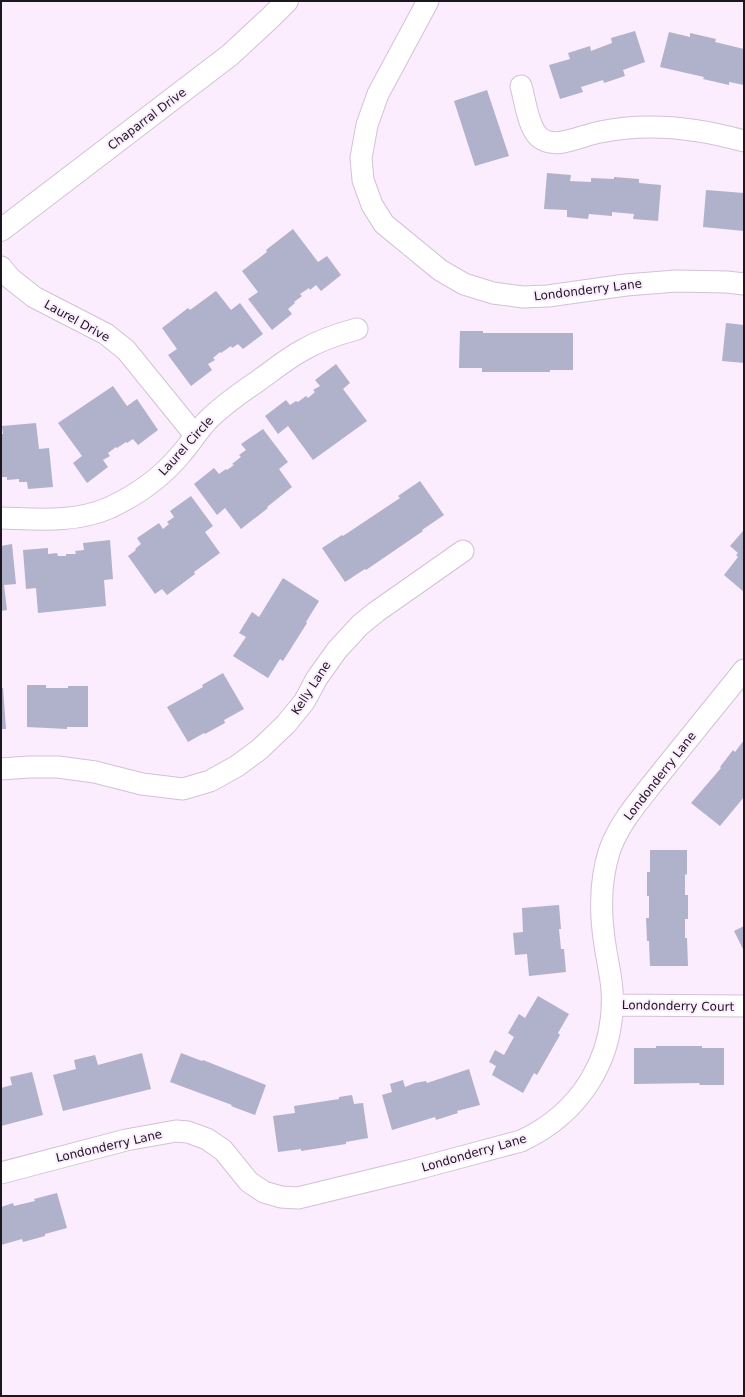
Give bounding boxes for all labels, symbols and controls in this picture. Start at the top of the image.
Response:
street label: Chaparral Drive [105,85,189,153]
street label: Londonderry Lane [533,276,643,304]
street label: Laurel Drive [42,297,112,345]
street label: Laurel Circle [156,414,216,478]
street label: Kelly Lane [288,658,334,718]
street label: Londonderry Lane [621,729,699,823]
street label: Londonderry Court [622,998,735,1014]
street label: Londonderry Lane [55,1127,163,1165]
street label: Londonderry Lane [420,1131,528,1175]

